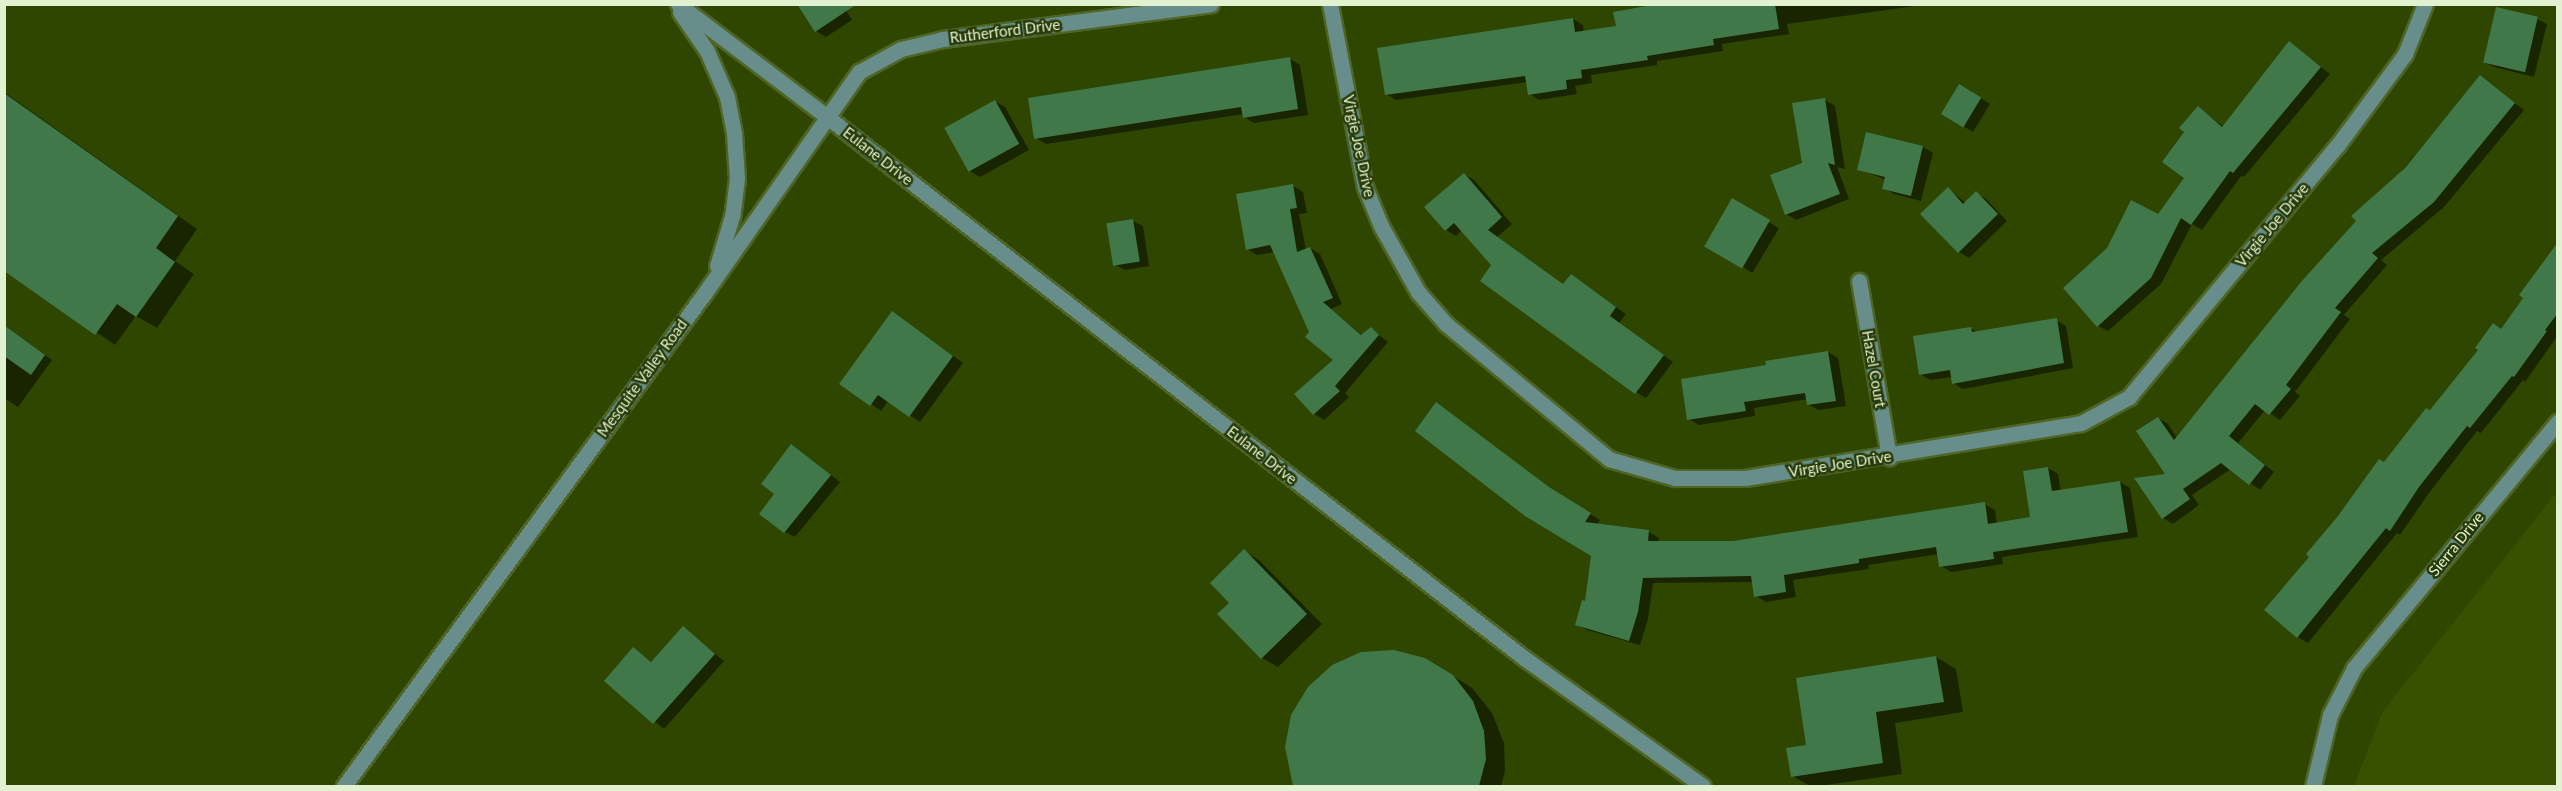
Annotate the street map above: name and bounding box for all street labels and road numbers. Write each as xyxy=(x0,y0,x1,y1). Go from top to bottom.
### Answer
street label: Rutherford Drive xyxy=(949,15,1061,47)
street label: Virgie Joe Drive xyxy=(1339,93,1379,199)
street label: Eulane Drive xyxy=(840,123,916,189)
street label: Virgie Joe Drive xyxy=(2232,179,2312,271)
street label: Mesquite Valley Road xyxy=(593,315,691,441)
street label: Hazel Court xyxy=(1858,329,1890,409)
street label: Eulane Drive xyxy=(1224,422,1300,488)
street label: Virgie Joe Drive xyxy=(1787,447,1893,481)
street label: Sierra Drive xyxy=(2425,508,2487,580)

